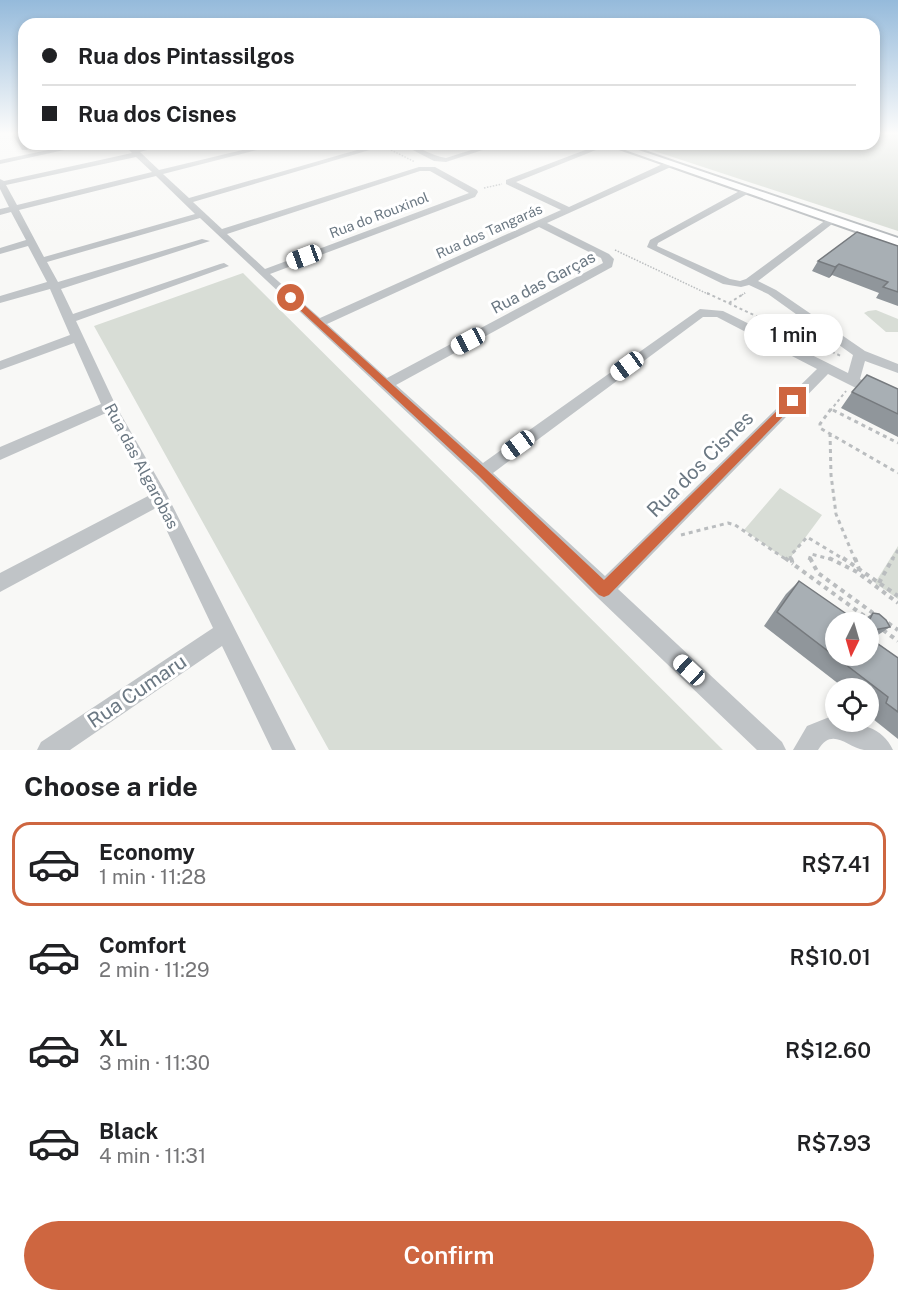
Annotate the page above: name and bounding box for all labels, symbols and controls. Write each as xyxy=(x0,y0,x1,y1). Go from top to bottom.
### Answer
text: Rua dos Pintassilgos xyxy=(78,43,295,69)
text: Rua dos Cisnes xyxy=(78,101,237,127)
street label: Rua do Rouxinol xyxy=(327,189,431,241)
street label: Rua dos Tangarás xyxy=(433,200,545,262)
car xyxy=(284,242,324,272)
street label: Rua das Garças xyxy=(488,247,598,318)
route start xyxy=(277,284,304,311)
callout: 1 min xyxy=(744,314,842,356)
text: 1 min xyxy=(770,323,817,347)
car xyxy=(448,325,488,357)
car xyxy=(607,348,647,384)
route end xyxy=(779,387,806,414)
street label: Rua das Algarobas xyxy=(100,400,183,532)
street label: Rua dos Cisnes xyxy=(642,406,758,522)
car xyxy=(498,427,538,463)
north arrow xyxy=(825,612,879,666)
map controls xyxy=(825,612,879,732)
street label: Rua Cumaru xyxy=(83,649,191,733)
car xyxy=(670,651,708,689)
button: locate xyxy=(825,678,879,732)
text: Choose a ride xyxy=(24,770,198,802)
icon: car xyxy=(27,837,81,891)
text: Economy xyxy=(99,839,195,865)
text: R$7.41 xyxy=(801,851,871,877)
text: 1 min · 11:28 xyxy=(99,865,206,889)
icon: car xyxy=(27,930,81,984)
text: Comfort xyxy=(99,932,186,958)
text: R$10.01 xyxy=(790,944,871,970)
text: 2 min · 11:29 xyxy=(99,958,209,982)
icon: car xyxy=(27,1023,81,1077)
text: XL xyxy=(99,1025,127,1051)
text: R$12.60 xyxy=(785,1037,871,1063)
text: 3 min · 11:30 xyxy=(99,1051,210,1075)
icon: car xyxy=(27,1116,81,1170)
text: Black xyxy=(99,1118,158,1144)
text: R$7.93 xyxy=(796,1130,871,1156)
text: 4 min · 11:31 xyxy=(99,1144,206,1168)
button: Confirm xyxy=(24,1221,874,1290)

